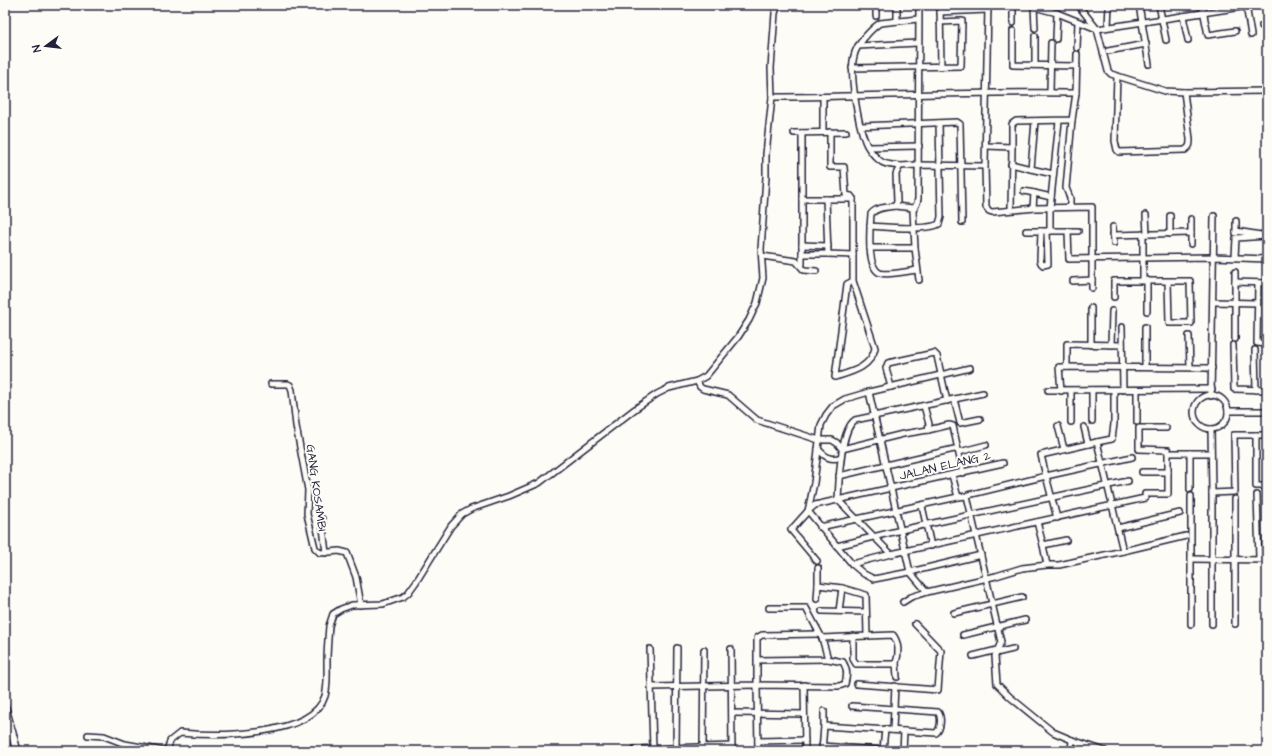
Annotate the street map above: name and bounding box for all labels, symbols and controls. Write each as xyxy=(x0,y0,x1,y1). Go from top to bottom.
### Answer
north arrow xyxy=(26,26,66,66)
text: N xyxy=(29,43,45,54)
street label: GANG KOSAMBI xyxy=(301,443,331,533)
street label: JALAN ELANG 2 xyxy=(898,447,992,485)

